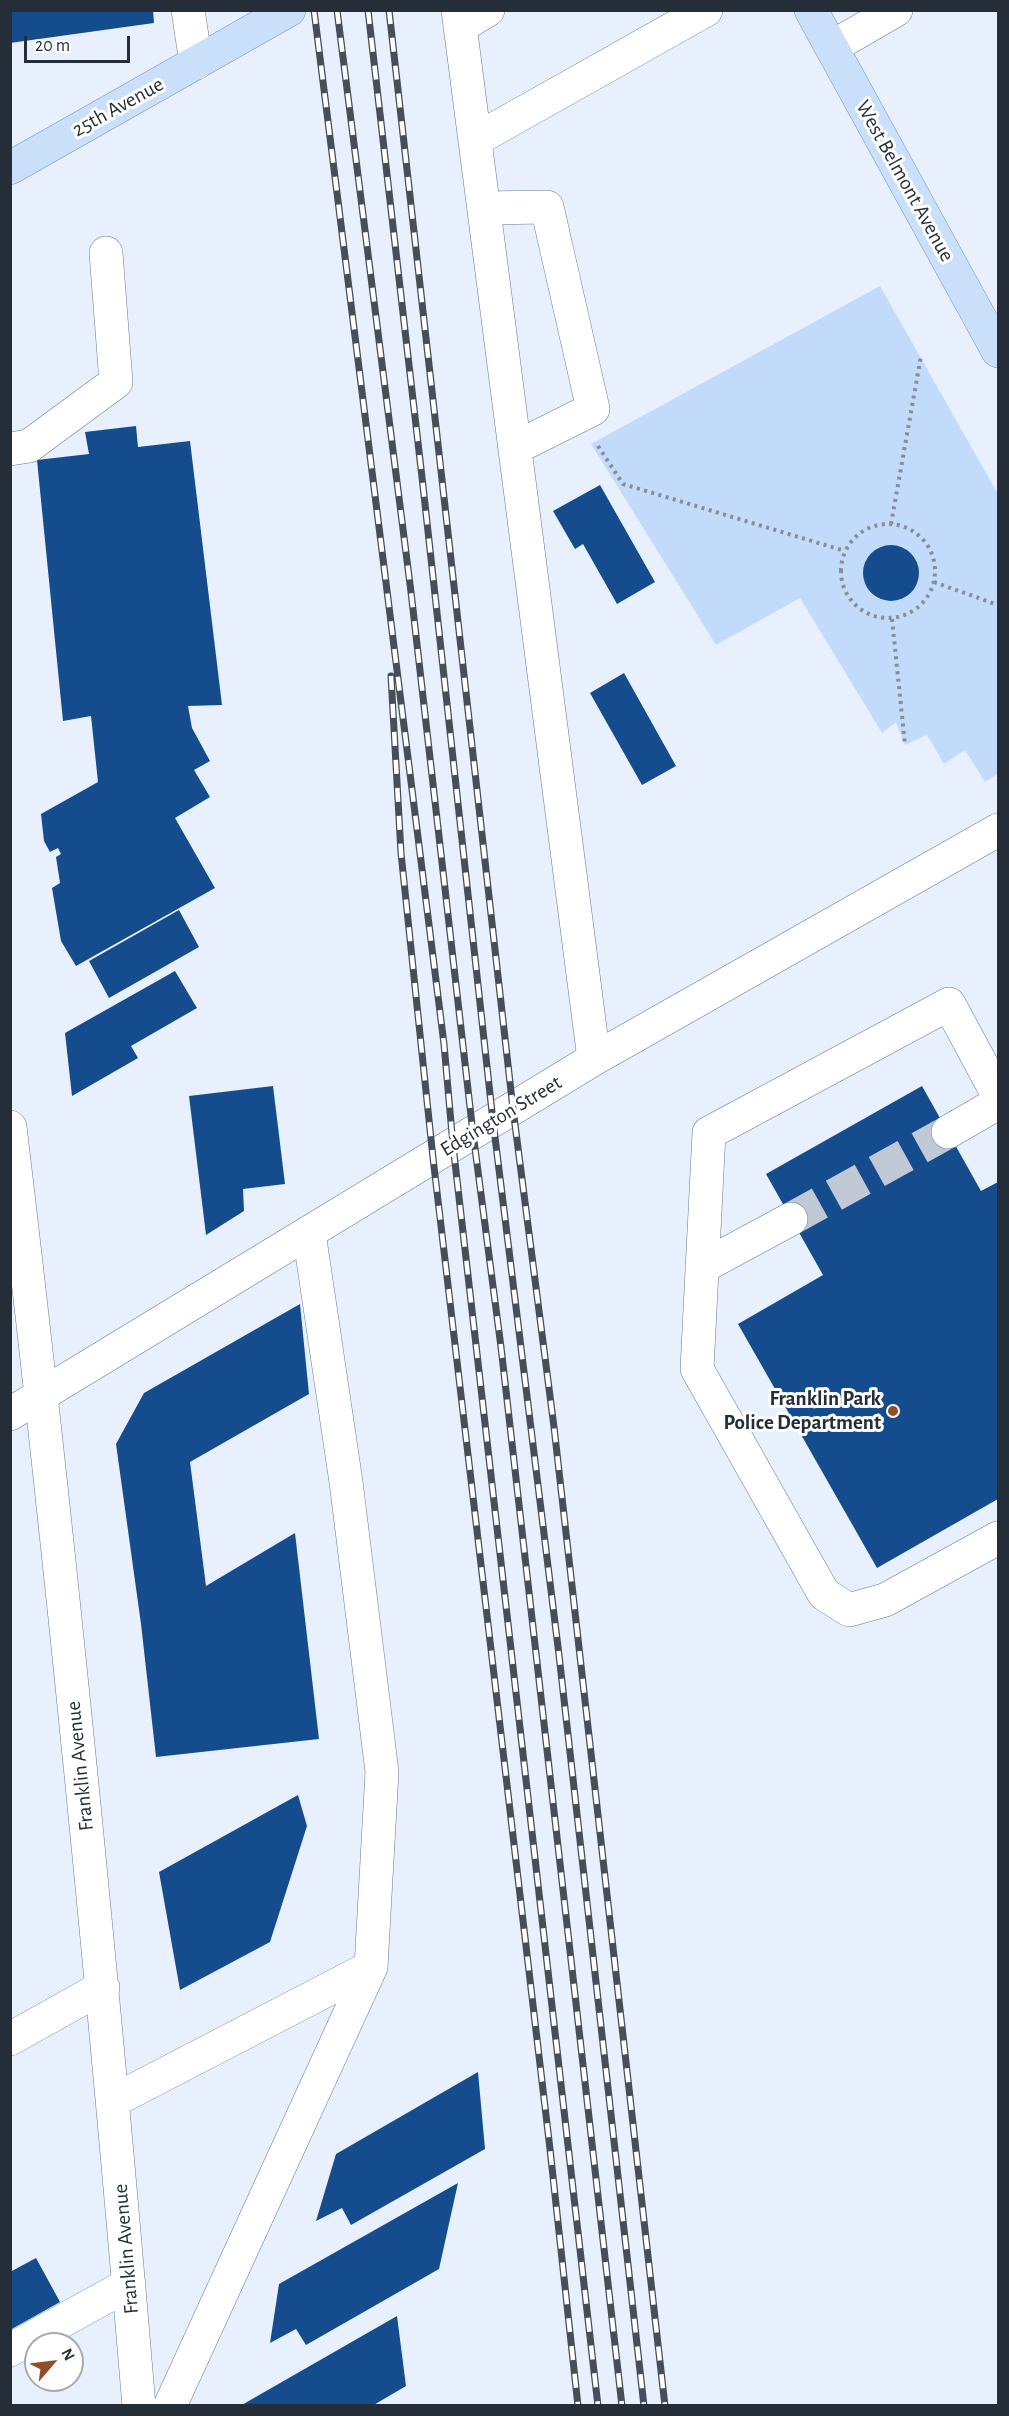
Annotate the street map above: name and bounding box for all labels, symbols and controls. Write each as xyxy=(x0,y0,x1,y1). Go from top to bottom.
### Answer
scale bar xyxy=(27,24,134,62)
text: 20 m xyxy=(35,37,70,55)
street label: 25th Avenue xyxy=(68,72,168,142)
street label: West Belmont Avenue xyxy=(850,96,960,266)
street label: Edgington Street xyxy=(436,1070,566,1162)
place label: Franklin Park Police Department xyxy=(724,1386,881,1436)
marker: Franklin Park Police Department xyxy=(886,1404,900,1418)
street label: Franklin Avenue xyxy=(61,1700,99,1832)
street label: Franklin Avenue xyxy=(108,2183,144,2315)
north arrow xyxy=(24,2332,84,2392)
text: N xyxy=(58,2346,78,2363)

